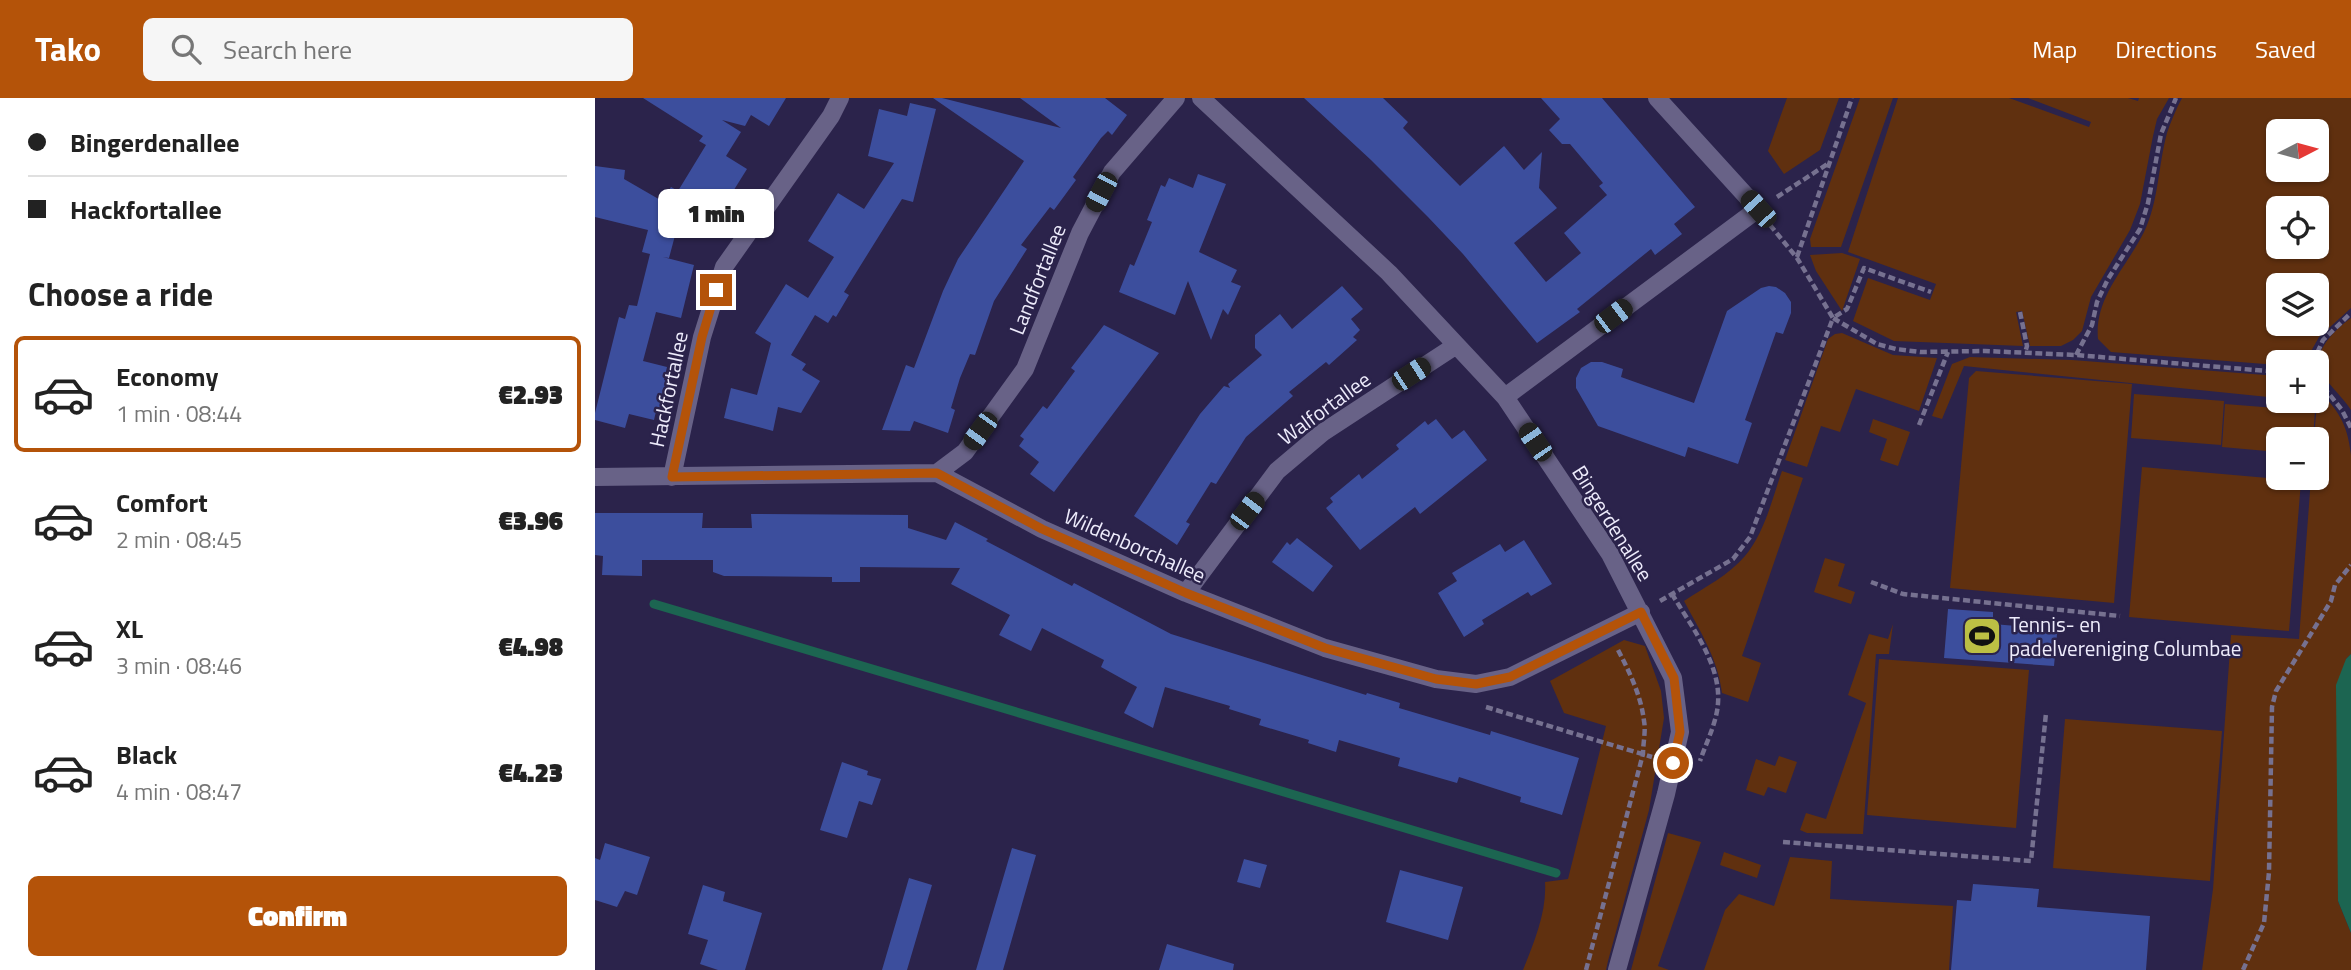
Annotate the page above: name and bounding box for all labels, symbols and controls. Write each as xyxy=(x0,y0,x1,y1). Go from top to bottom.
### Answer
search box xyxy=(143,18,633,81)
text: Tako xyxy=(35,24,101,74)
icon: search xyxy=(167,30,205,68)
text: Search here xyxy=(223,30,352,69)
text: Map xyxy=(2032,31,2077,67)
text: Directions xyxy=(2115,31,2217,67)
text: Saved xyxy=(2255,31,2316,67)
north arrow xyxy=(2266,119,2329,182)
map controls xyxy=(2266,119,2329,490)
text: Bingerdenallee xyxy=(70,123,240,162)
car xyxy=(1082,169,1121,215)
car xyxy=(1737,186,1780,232)
callout: 1 min xyxy=(658,188,774,238)
text: Hackfortallee xyxy=(70,190,222,229)
text: 1 min xyxy=(687,196,745,231)
button: locate xyxy=(2266,196,2329,259)
street label: Landfortallee xyxy=(1000,219,1074,339)
text: Choose a ride xyxy=(28,270,213,318)
button: layers xyxy=(2266,273,2329,336)
route end xyxy=(700,274,732,306)
car xyxy=(1590,295,1637,337)
street label: Hackfortallee xyxy=(640,328,696,450)
button: + xyxy=(2266,350,2329,413)
car xyxy=(1388,354,1435,394)
text: Economy xyxy=(116,357,218,396)
icon: car xyxy=(32,363,95,426)
street label: Walfortallee xyxy=(1271,363,1377,453)
text: €2.93 xyxy=(498,375,563,414)
text: 1 min · 08:44 xyxy=(116,396,242,431)
car xyxy=(960,408,1001,454)
car xyxy=(1515,419,1556,465)
button: − xyxy=(2266,427,2329,490)
street label: Bingerdenallee xyxy=(1565,459,1661,587)
text: Comfort xyxy=(116,483,208,522)
car xyxy=(1226,488,1269,534)
icon: car xyxy=(32,489,95,552)
street label: Wildenborchallee xyxy=(1059,499,1211,591)
text: €3.96 xyxy=(498,501,563,540)
text: 2 min · 08:45 xyxy=(116,522,242,557)
place label: Tennis- en padelvereniging Columbae xyxy=(2009,608,2241,664)
text: XL xyxy=(116,609,143,648)
icon: car xyxy=(32,615,95,678)
sports icon: Tennis- en padelvereniging Columbae xyxy=(1961,615,2003,657)
text: €4.98 xyxy=(498,627,563,666)
text: 3 min · 08:46 xyxy=(116,648,242,683)
text: Black xyxy=(116,735,177,774)
icon: car xyxy=(32,741,95,804)
route start xyxy=(1657,747,1689,779)
text: €4.23 xyxy=(498,753,563,792)
text: 4 min · 08:47 xyxy=(116,774,242,809)
button: Confirm xyxy=(28,876,567,956)

